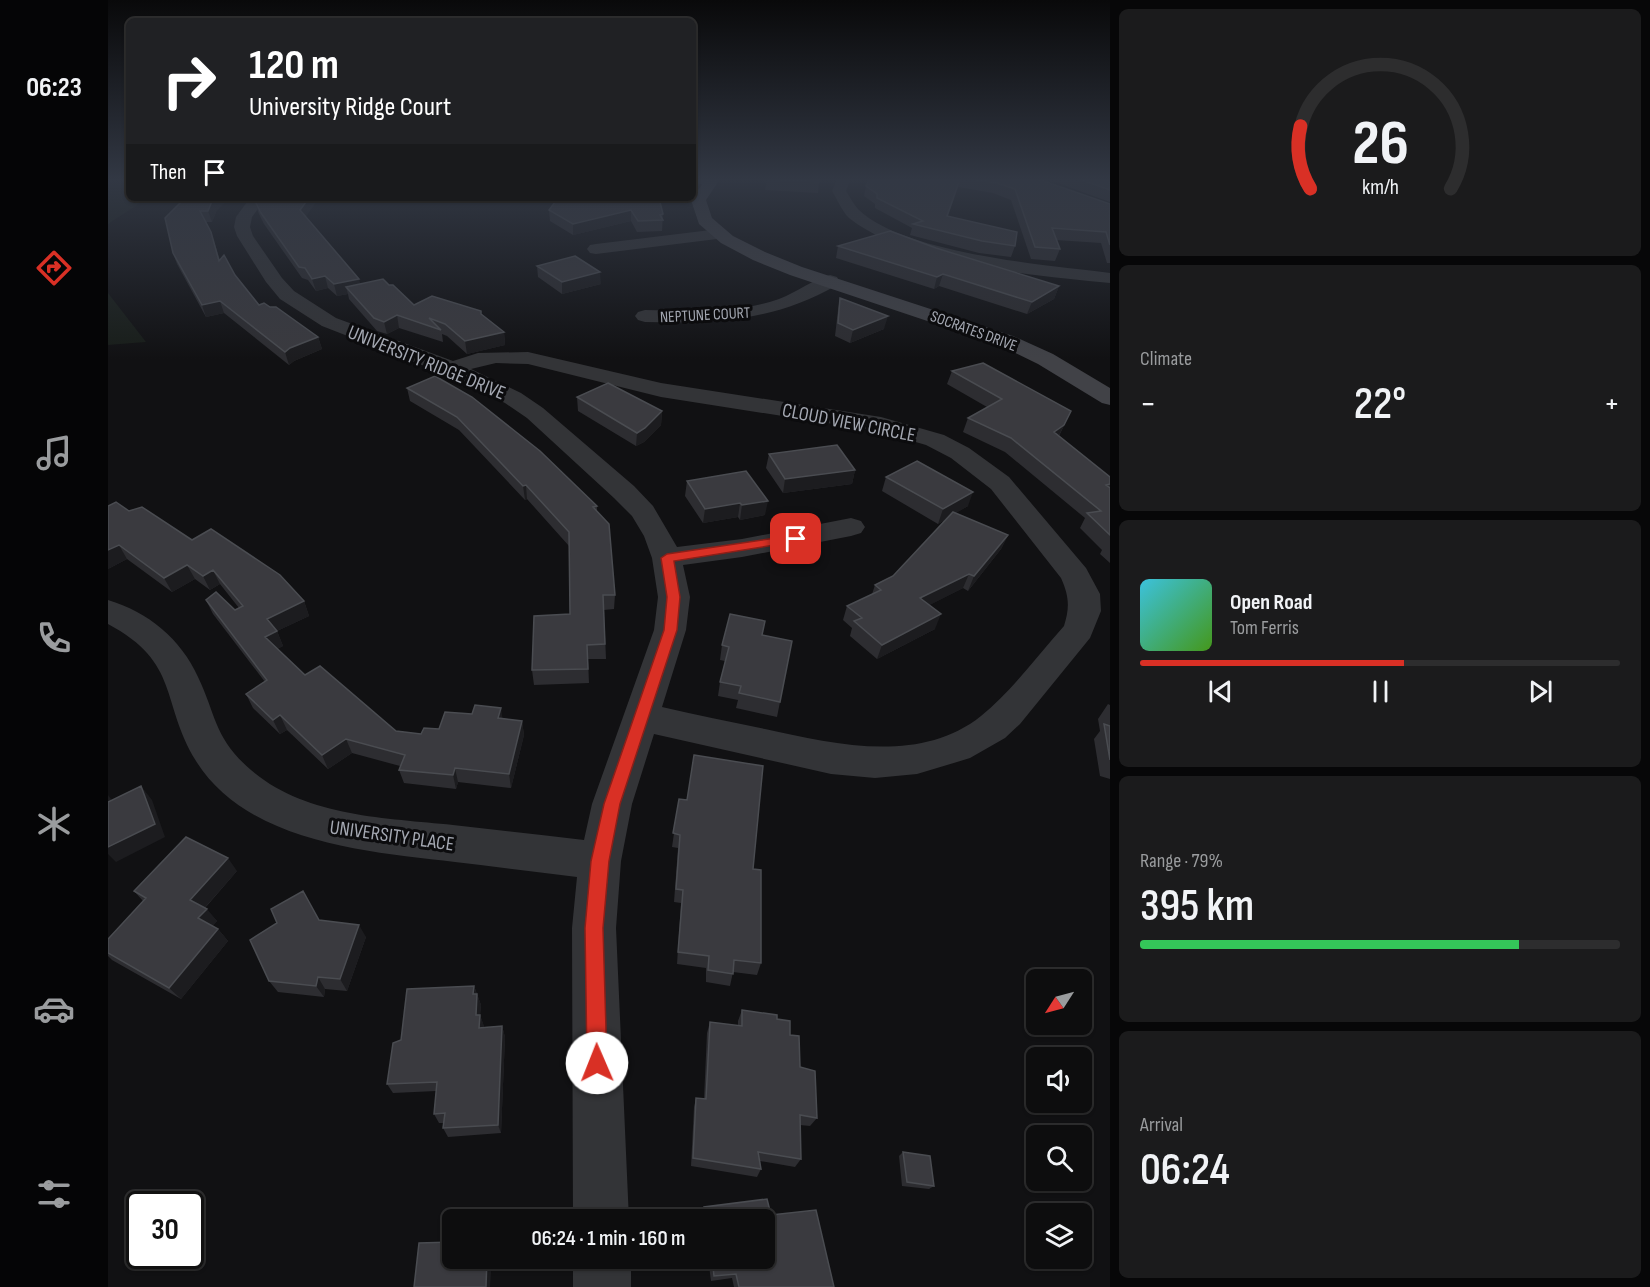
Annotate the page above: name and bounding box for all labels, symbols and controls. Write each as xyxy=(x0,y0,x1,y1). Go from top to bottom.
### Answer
text: 120 m xyxy=(249,40,339,91)
icon: right xyxy=(150,42,228,120)
text: 06:23 xyxy=(26,72,82,104)
text: University Ridge Court xyxy=(249,91,451,123)
text: 26 xyxy=(1352,107,1408,182)
icon: arrive xyxy=(198,156,231,189)
text: Then xyxy=(150,159,186,186)
text: km/h xyxy=(1361,176,1399,201)
icon: directions xyxy=(33,247,75,289)
street label: NEPTUNE COURT xyxy=(659,304,751,327)
street label: SOCRATES DRIVE xyxy=(928,307,1019,356)
street label: UNIVERSITY RIDGE DRIVE xyxy=(344,320,509,405)
text: Climate xyxy=(1140,347,1192,371)
text: 22° xyxy=(1354,377,1406,432)
text: − xyxy=(1140,384,1156,424)
text: + xyxy=(1604,384,1620,424)
street label: CLOUD VIEW CIRCLE xyxy=(780,398,917,448)
icon: music xyxy=(33,432,75,474)
pin xyxy=(770,513,821,564)
icon: arrive xyxy=(779,522,812,555)
text: Open Road xyxy=(1230,589,1312,616)
text: Tom Ferris xyxy=(1230,616,1299,640)
icon: phone xyxy=(33,617,75,659)
icon: previous xyxy=(1204,675,1237,708)
icon: pause xyxy=(1364,675,1397,708)
icon: next xyxy=(1524,675,1557,708)
icon: climate xyxy=(33,803,75,845)
street label: UNIVERSITY PLACE xyxy=(328,815,456,857)
text: Range · 79% xyxy=(1140,849,1223,873)
text: 395 km xyxy=(1140,879,1254,934)
north arrow xyxy=(1026,969,1092,1035)
map controls xyxy=(1026,969,1092,1269)
icon: car xyxy=(33,988,75,1030)
position arrow xyxy=(565,1031,629,1095)
button: sound xyxy=(1026,1047,1092,1113)
text: Arrival xyxy=(1140,1113,1183,1137)
button: search xyxy=(1026,1125,1092,1191)
text: 06:24 xyxy=(1140,1143,1230,1198)
icon: filters xyxy=(33,1173,75,1215)
speed limit sign: 30 xyxy=(126,1191,204,1269)
button: layers xyxy=(1026,1203,1092,1269)
text: 06:24 · 1 min · 160 m xyxy=(532,1225,685,1252)

